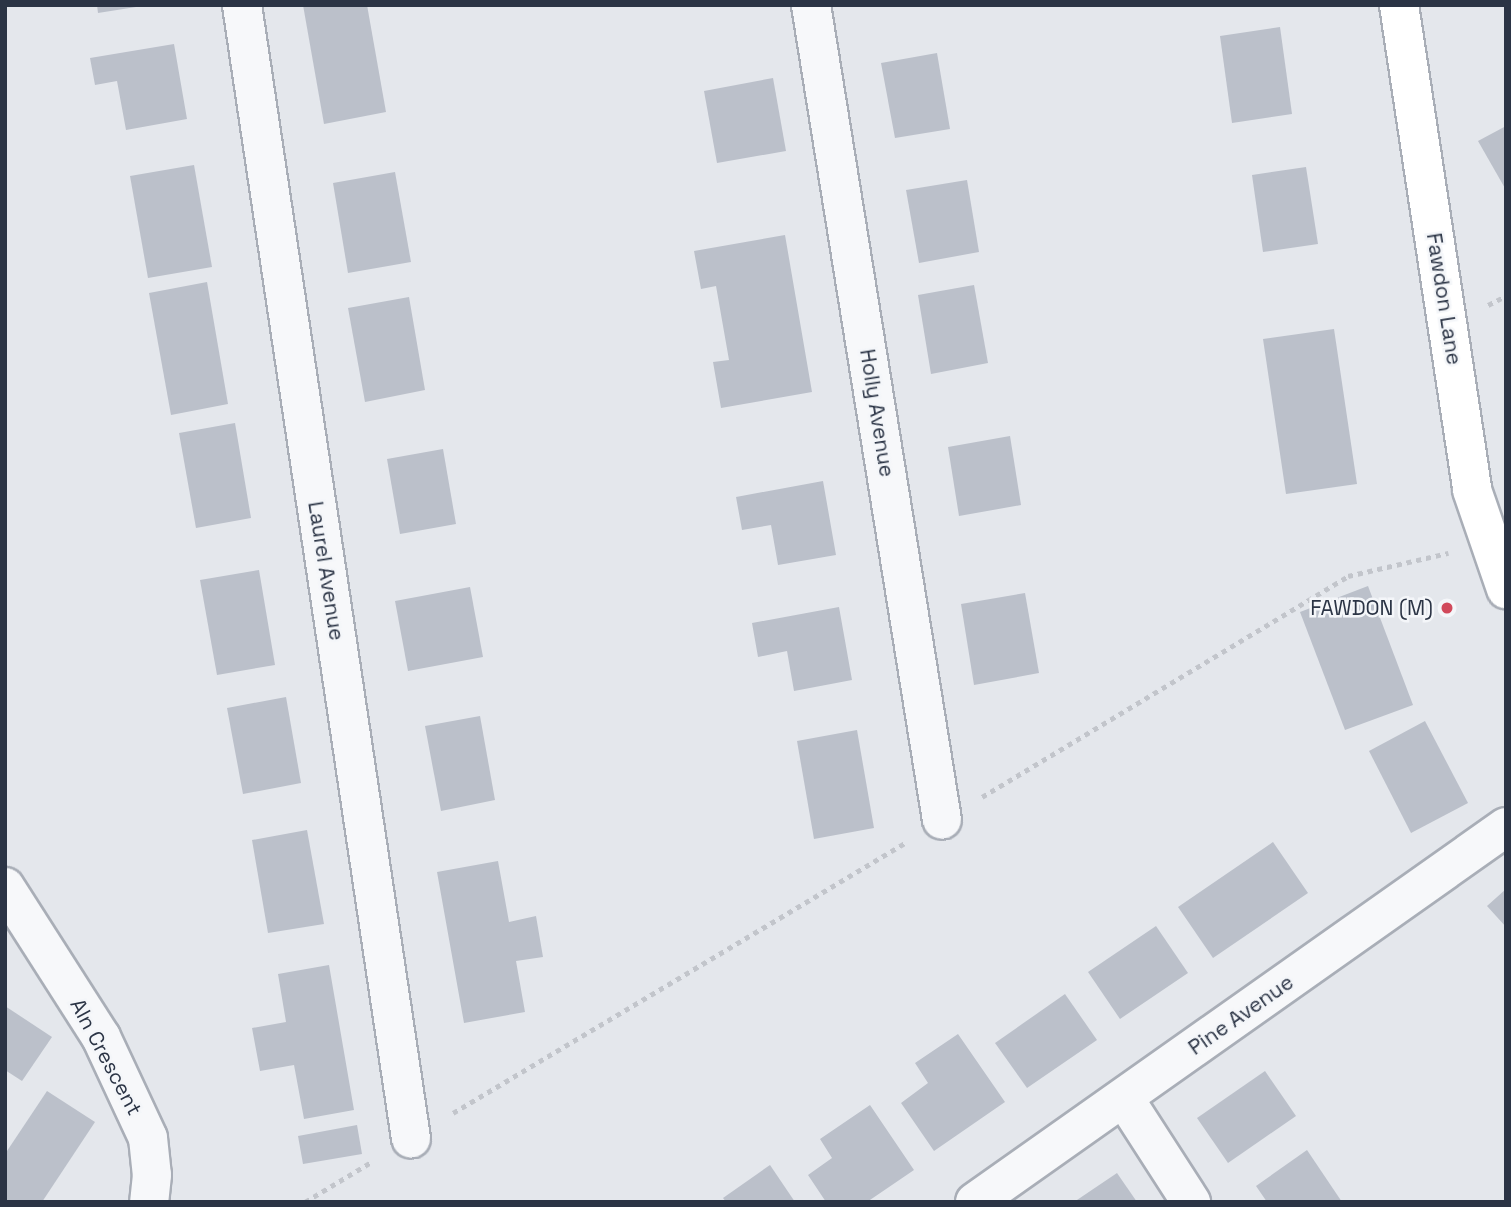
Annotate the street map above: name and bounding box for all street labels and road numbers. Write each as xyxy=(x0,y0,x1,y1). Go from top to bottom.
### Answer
street label: Fawdon Lane xyxy=(1421,231,1467,367)
street label: Holly Avenue xyxy=(854,347,900,479)
street label: Laurel Avenue xyxy=(303,499,349,643)
street label: Pine Avenue xyxy=(1184,970,1298,1060)
street label: Aln Crescent xyxy=(65,994,147,1120)

